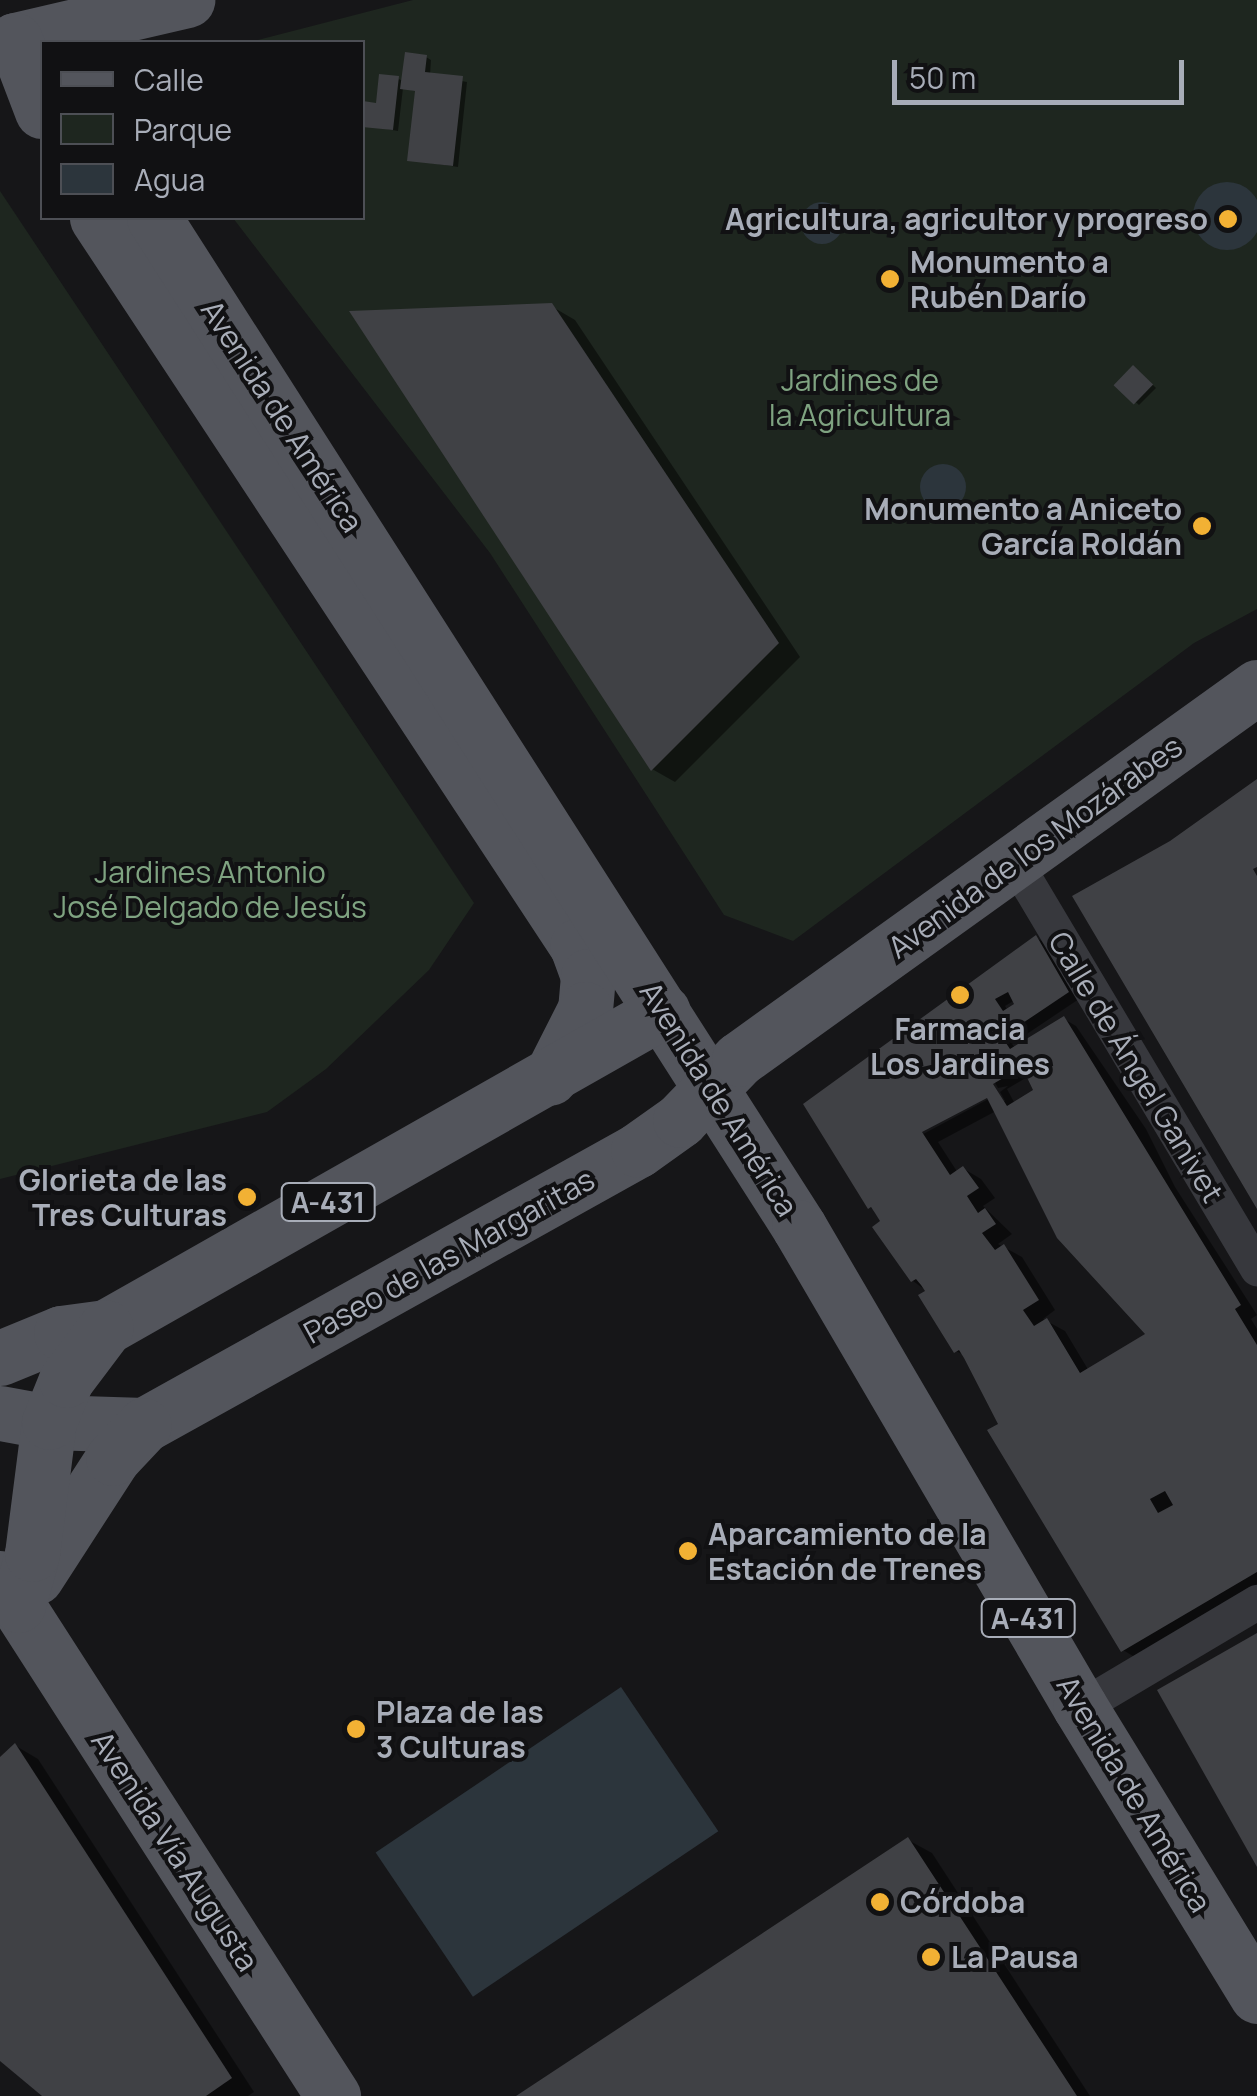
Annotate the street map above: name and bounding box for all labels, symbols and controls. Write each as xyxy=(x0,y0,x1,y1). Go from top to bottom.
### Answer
legend xyxy=(40,40,365,220)
scale bar xyxy=(897,40,1190,102)
text: 50 m xyxy=(909,57,976,98)
text: Calle xyxy=(134,59,204,100)
text: Parque xyxy=(134,109,232,150)
text: Agua xyxy=(134,159,205,200)
place label: Agricultura, agricultor y progreso xyxy=(725,201,1208,237)
marker: Agricultura, agricultor y progreso xyxy=(1217,208,1239,230)
place label: Monumento a Rubén Darío xyxy=(910,244,1109,314)
marker: Monumento a Rubén Darío xyxy=(879,268,901,290)
street label: Avenida de América xyxy=(194,293,370,539)
park label: Jardines de la Agricultura xyxy=(769,362,951,432)
place label: Monumento a Aniceto García Roldán xyxy=(864,491,1182,562)
marker: Monumento a Aniceto García Roldán xyxy=(1191,515,1213,537)
street label: Avenida de los Mozárabes xyxy=(881,728,1189,966)
park label: Jardines Antonio José Delgado de Jesús xyxy=(53,854,367,924)
street label: Calle de Ángel Ganivet xyxy=(1041,925,1231,1209)
street label: Avenida de América xyxy=(632,975,806,1223)
marker: Farmacia Los Jardines xyxy=(949,984,971,1006)
place label: Farmacia Los Jardines xyxy=(870,1011,1050,1082)
street label: Paseo de las Margaritas xyxy=(297,1161,601,1351)
place label: Glorieta de las Tres Culturas xyxy=(19,1162,227,1232)
road number: A-431 xyxy=(280,1179,376,1225)
marker: Glorieta de las Tres Culturas xyxy=(236,1186,258,1208)
place label: Aparcamiento de la Estación de Trenes xyxy=(708,1516,987,1586)
marker: Aparcamiento de la Estación de Trenes xyxy=(677,1540,699,1562)
road number: A-431 xyxy=(980,1595,1076,1641)
street label: Avenida de América xyxy=(1049,1669,1219,1919)
place label: Plaza de las 3 Culturas xyxy=(376,1694,544,1764)
marker: Plaza de las 3 Culturas xyxy=(345,1718,367,1740)
street label: Avenida Vía Augusta xyxy=(84,1724,266,1978)
place label: Córdoba xyxy=(900,1884,1025,1920)
marker: Córdoba xyxy=(869,1891,891,1913)
place label: La Pausa xyxy=(951,1939,1079,1975)
marker: La Pausa xyxy=(920,1946,942,1968)

